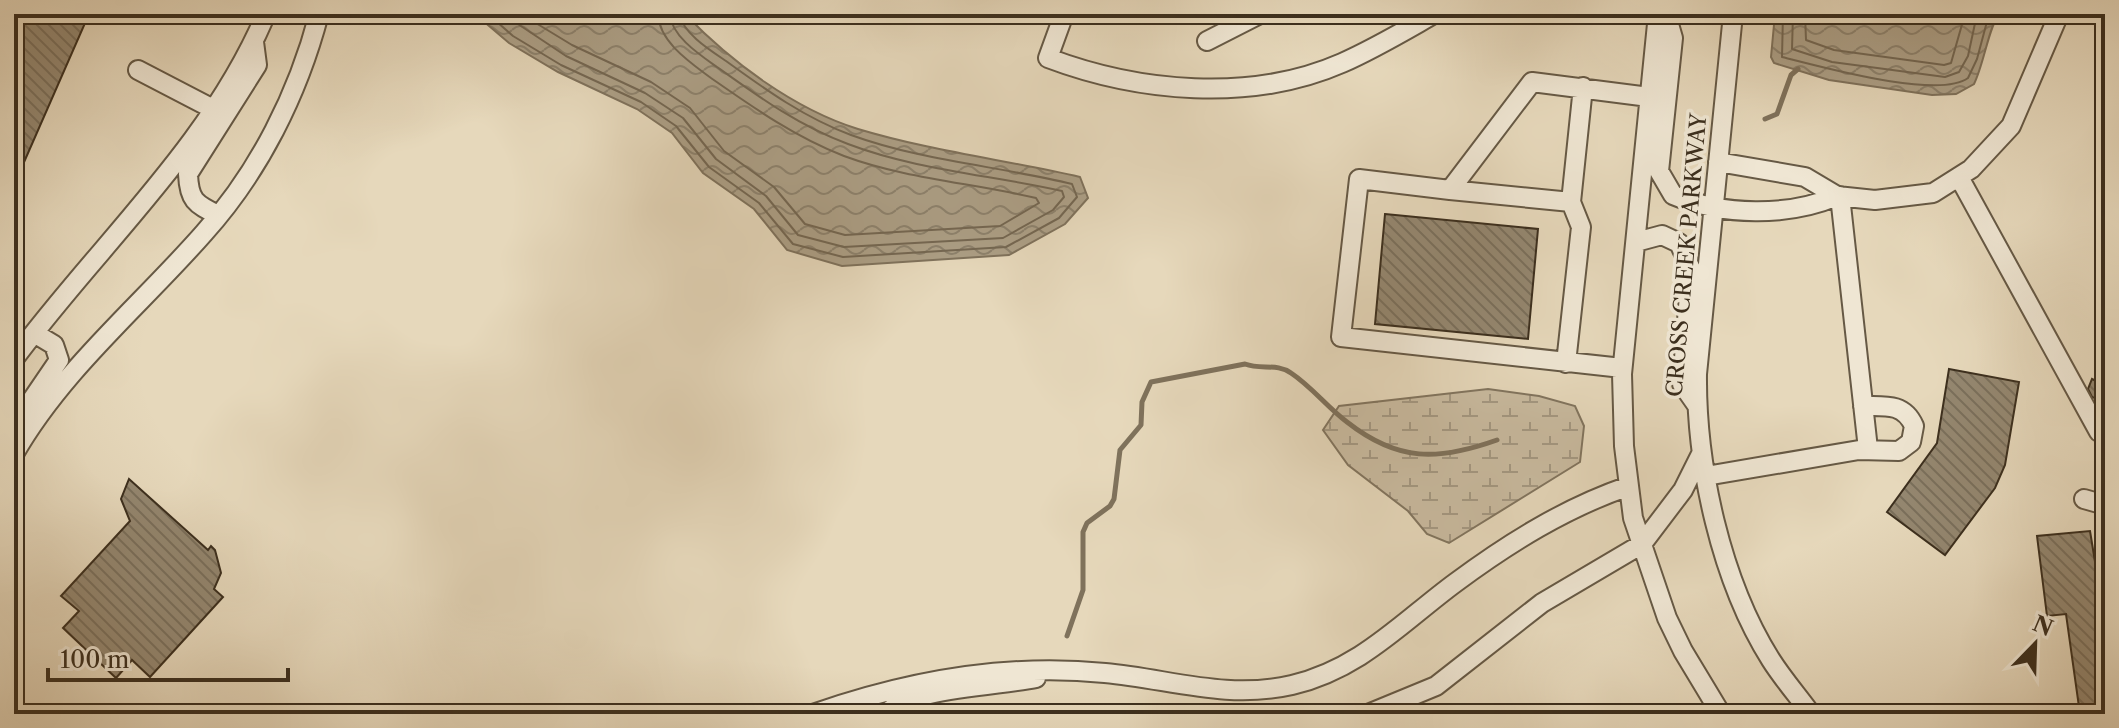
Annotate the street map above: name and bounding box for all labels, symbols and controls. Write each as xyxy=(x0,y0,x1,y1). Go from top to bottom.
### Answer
street label: CROSS CREEK PARKWAY xyxy=(1661,112,1712,398)
north arrow xyxy=(1995,604,2075,684)
text: N xyxy=(2029,610,2057,642)
scale bar xyxy=(48,632,288,682)
text: 100 m xyxy=(60,645,129,674)

